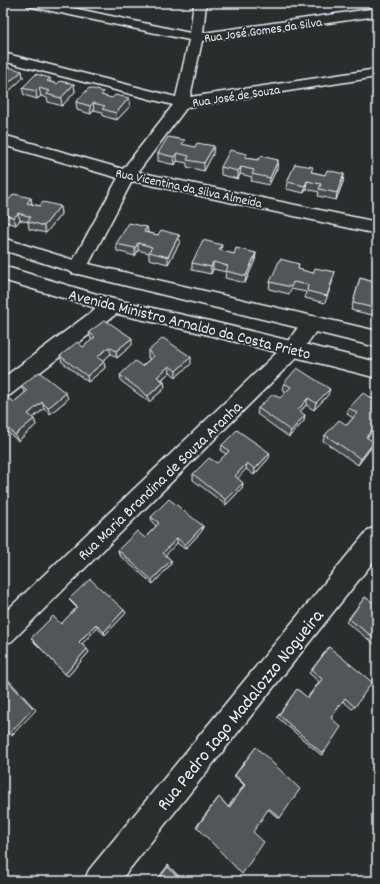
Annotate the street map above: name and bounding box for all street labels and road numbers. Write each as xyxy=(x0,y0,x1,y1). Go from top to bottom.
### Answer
street label: Rua José Gomes da Silva xyxy=(203,14,324,49)
street label: Rua José de Souza xyxy=(191,81,282,114)
street label: Rua Vicentina da Silva Almeida xyxy=(114,165,264,214)
street label: Avenida Ministro Arnaldo da Costa Prieto xyxy=(66,284,313,367)
street label: Rua Maria Brandina de Souza Aranha xyxy=(73,396,249,567)
street label: Rua Pedro Iago Madalozzo Nogueira xyxy=(152,604,332,818)

